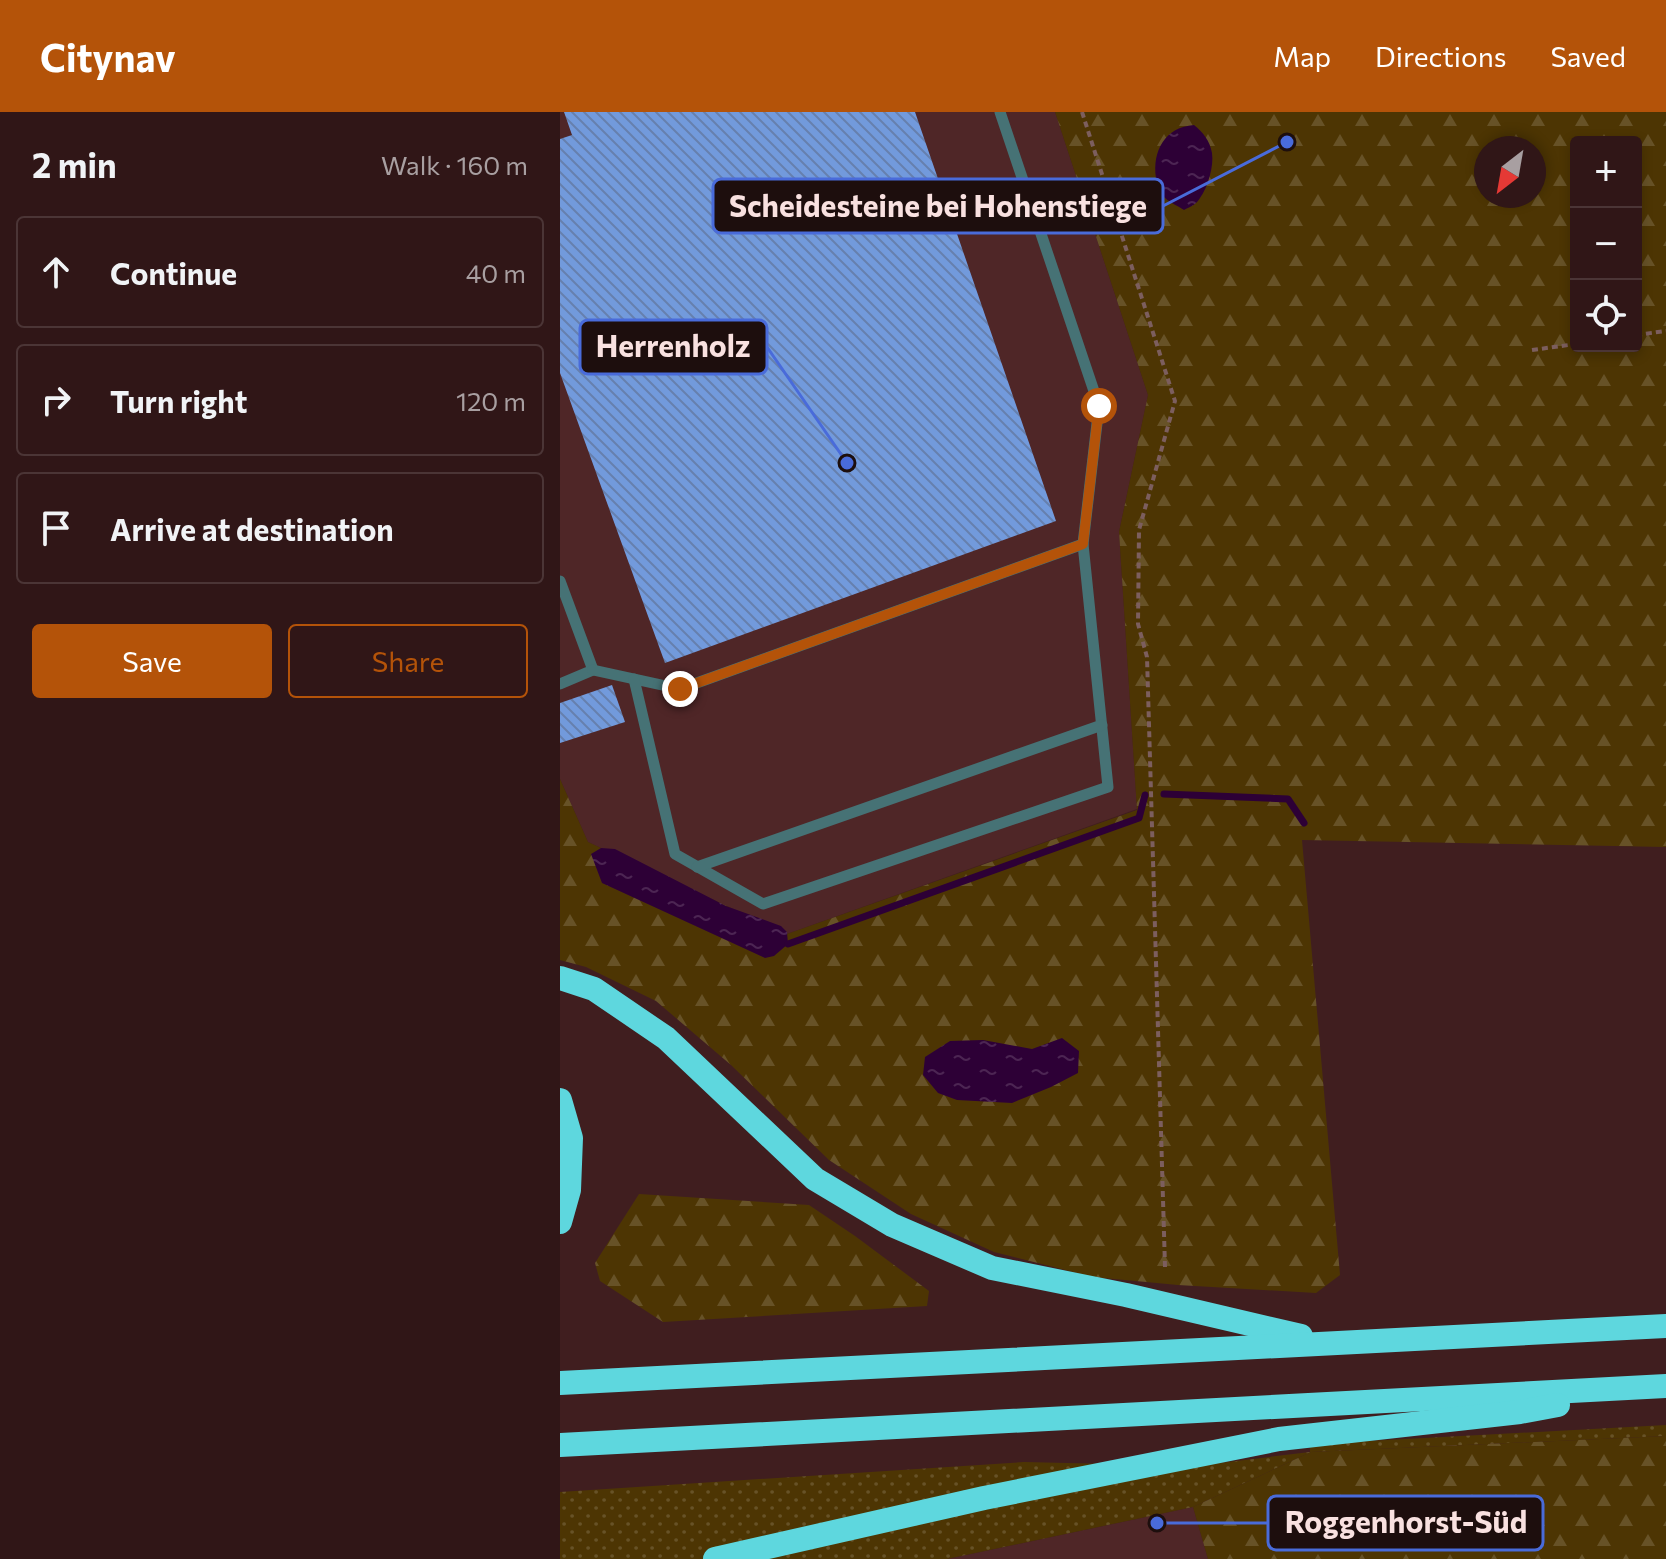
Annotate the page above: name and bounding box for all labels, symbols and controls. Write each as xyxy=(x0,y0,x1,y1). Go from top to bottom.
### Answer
text: Citynav xyxy=(40,33,176,80)
text: Map xyxy=(1273,39,1331,73)
text: Directions xyxy=(1375,39,1506,73)
text: Saved xyxy=(1550,39,1626,73)
north arrow xyxy=(1474,136,1546,208)
map controls xyxy=(1570,136,1642,352)
button: + xyxy=(1570,136,1642,208)
text: 2 min xyxy=(32,143,117,185)
text: Walk · 160 m xyxy=(381,149,528,180)
callout: Scheidesteine bei Hohenstiege xyxy=(713,179,1163,233)
text: Scheidesteine bei Hohenstiege xyxy=(729,186,1147,223)
button: − xyxy=(1570,208,1642,280)
icon: ahead xyxy=(34,250,78,294)
text: Continue xyxy=(110,254,237,291)
text: 40 m xyxy=(466,257,526,288)
button: locate xyxy=(1570,280,1642,352)
callout: Herrenholz xyxy=(580,320,767,374)
text: Herrenholz xyxy=(596,326,750,363)
icon: right xyxy=(34,378,78,422)
text: Turn right xyxy=(110,382,247,419)
text: 120 m xyxy=(456,385,526,416)
route start xyxy=(1081,388,1117,424)
icon: arrive xyxy=(34,506,78,550)
text: Arrive at destination xyxy=(110,510,394,547)
button: Save xyxy=(32,624,272,698)
button: Share xyxy=(288,624,528,698)
route end xyxy=(662,671,698,707)
callout: Roggenhorst-Süd xyxy=(1268,1496,1543,1550)
text: Roggenhorst-Süd xyxy=(1285,1502,1527,1539)

